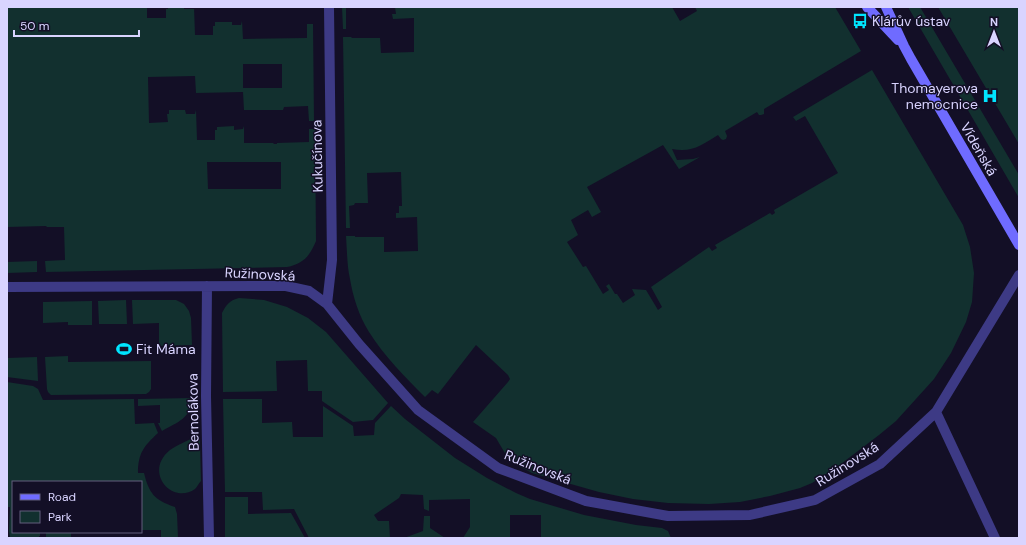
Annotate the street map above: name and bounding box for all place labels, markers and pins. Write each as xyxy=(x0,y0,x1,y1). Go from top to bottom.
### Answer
bus stop icon: Klárův ústav xyxy=(851,12,869,30)
place label: Klárův ústav xyxy=(872,12,951,30)
place label: Thomayerova nemocnice xyxy=(891,79,978,113)
hospital icon: Thomayerova nemocnice xyxy=(981,87,999,105)
sports icon: Fit Máma xyxy=(115,340,133,358)
place label: Fit Máma xyxy=(136,340,196,358)

